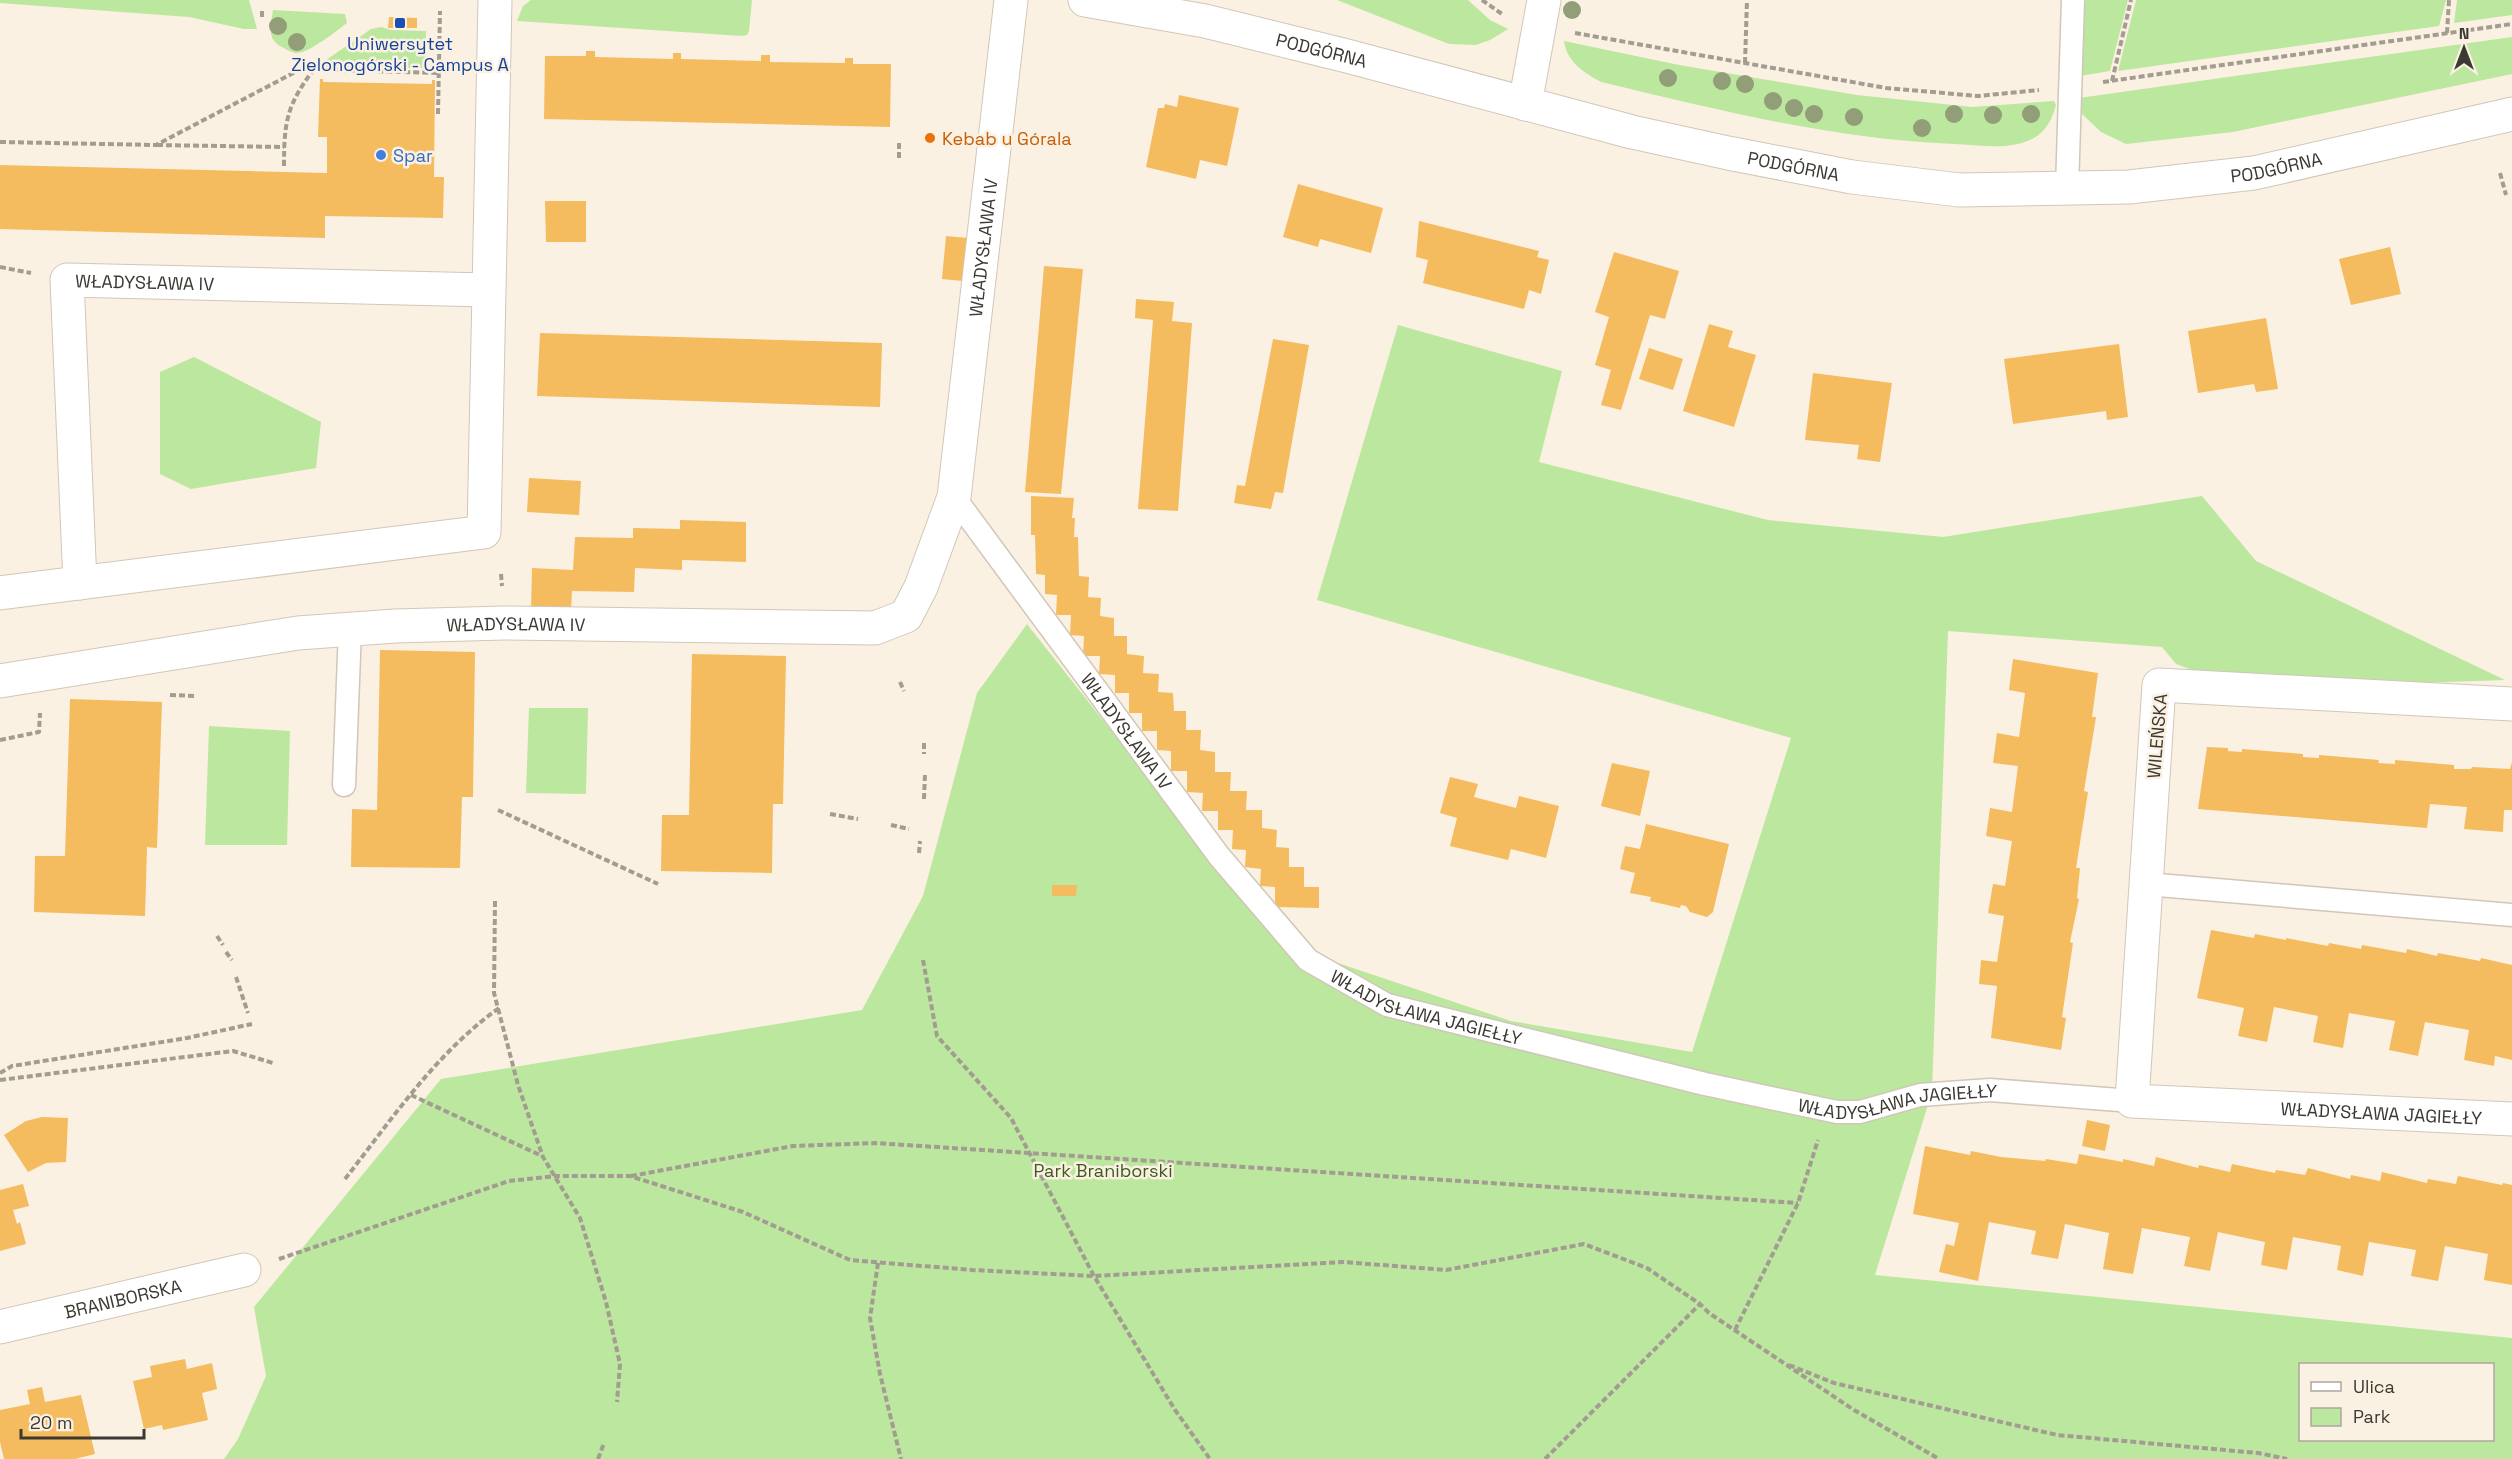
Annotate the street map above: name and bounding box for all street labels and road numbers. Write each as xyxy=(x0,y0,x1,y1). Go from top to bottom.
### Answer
street label: PODGÓRNA xyxy=(1274,27,1370,72)
street label: PODGÓRNA xyxy=(1746,146,1841,186)
street label: PODGÓRNA xyxy=(2229,146,2324,187)
street label: WŁADYSŁAWA IV xyxy=(963,177,1002,318)
street label: WŁADYSŁAWA IV xyxy=(75,269,214,295)
street label: WŁADYSŁAWA IV xyxy=(446,611,586,636)
street label: WŁADYSŁAWA IV xyxy=(1076,668,1177,794)
street label: WILEŃSKA xyxy=(2142,692,2172,780)
street label: WŁADYSŁAWA JAGIEŁŁY xyxy=(1327,964,1525,1050)
street label: WŁADYSŁAWA JAGIEŁŁY xyxy=(1796,1078,1998,1124)
street label: WŁADYSŁAWA JAGIEŁŁY xyxy=(2280,1097,2483,1129)
street label: BRANIBORSKA xyxy=(62,1274,184,1323)

